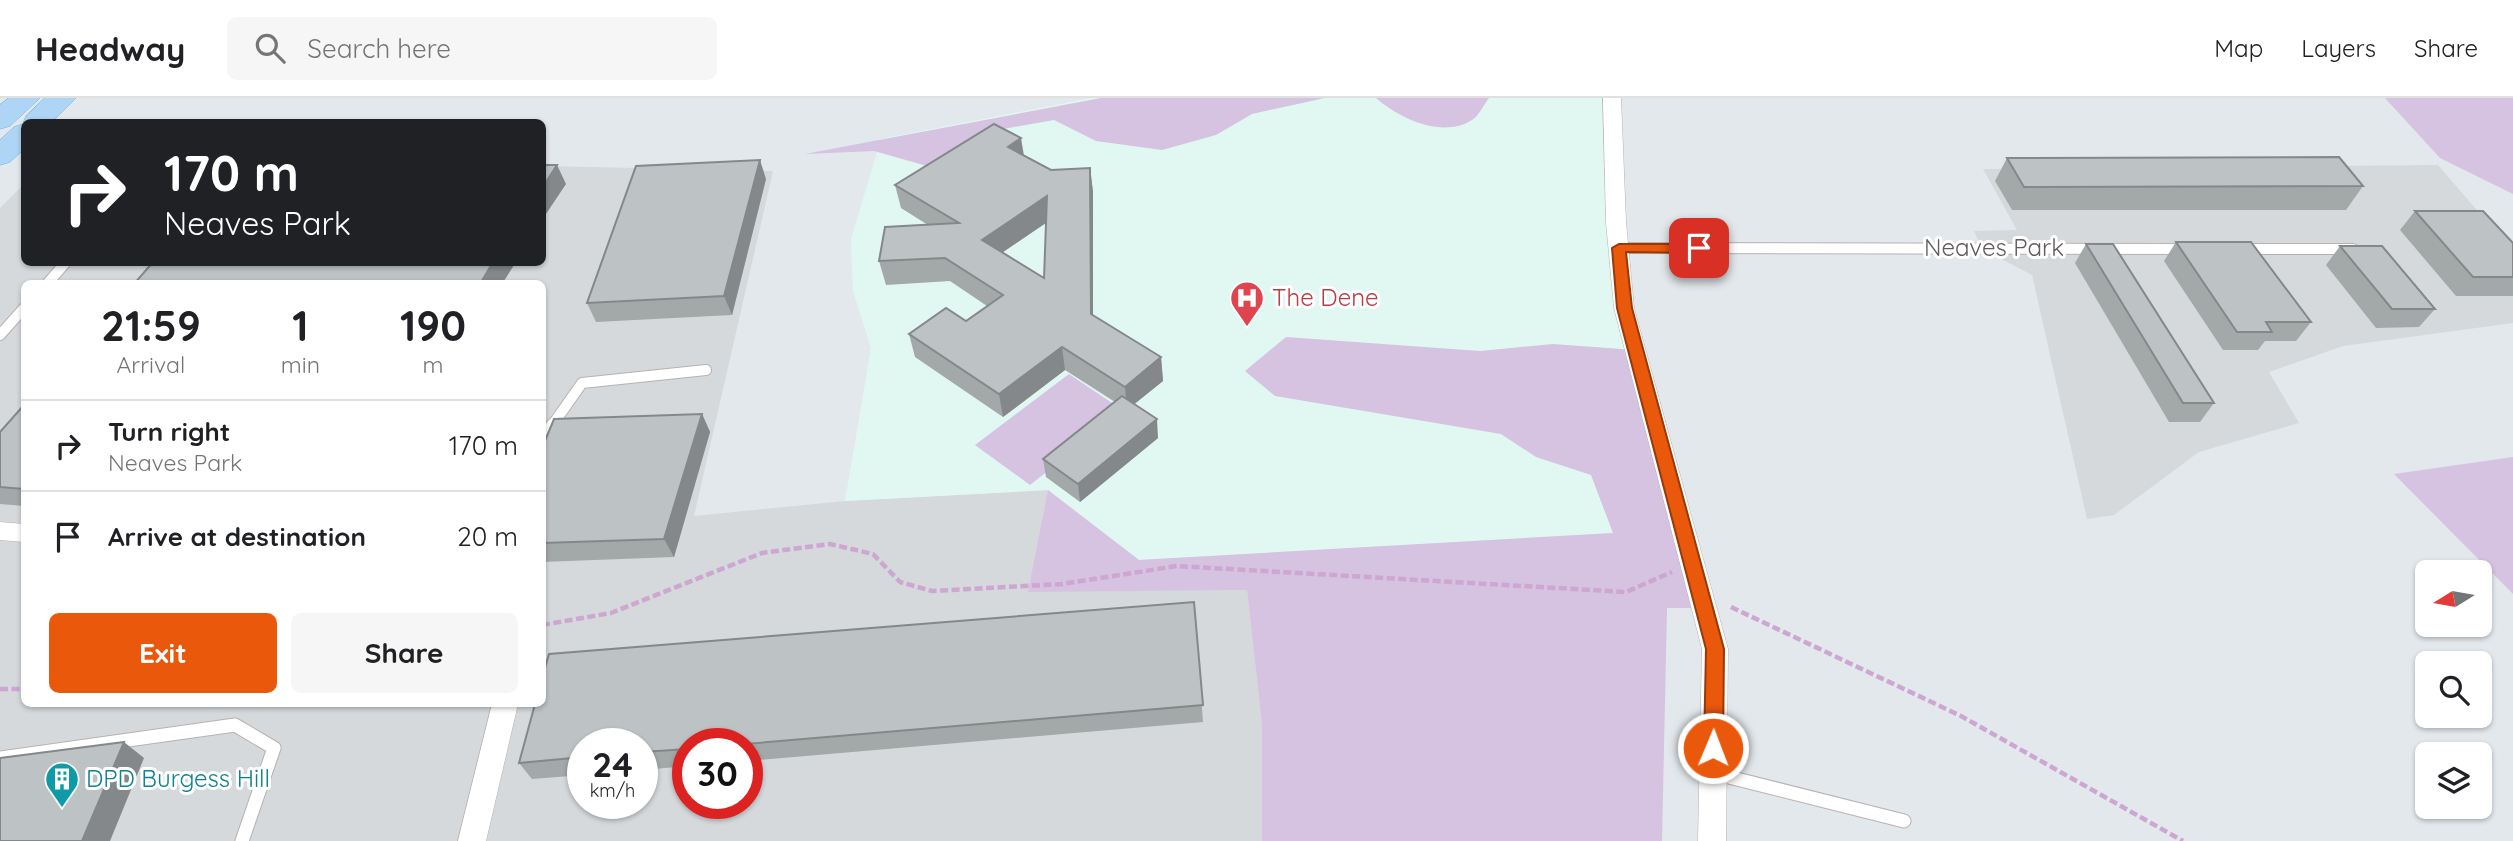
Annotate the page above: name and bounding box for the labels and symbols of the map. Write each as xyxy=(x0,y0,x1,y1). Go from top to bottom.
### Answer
pin xyxy=(1669,218,1729,278)
street label: Neaves Park xyxy=(1924,232,2064,262)
hospital icon: The Dene xyxy=(1228,279,1266,328)
place label: The Dene xyxy=(1272,282,1379,312)
north arrow xyxy=(2415,560,2492,637)
position arrow xyxy=(1676,711,1750,785)
speed limit sign: 30 xyxy=(672,728,763,819)
building icon: DPD Burgess Hill xyxy=(43,760,81,809)
place label: DPD Burgess Hill xyxy=(86,763,270,793)

